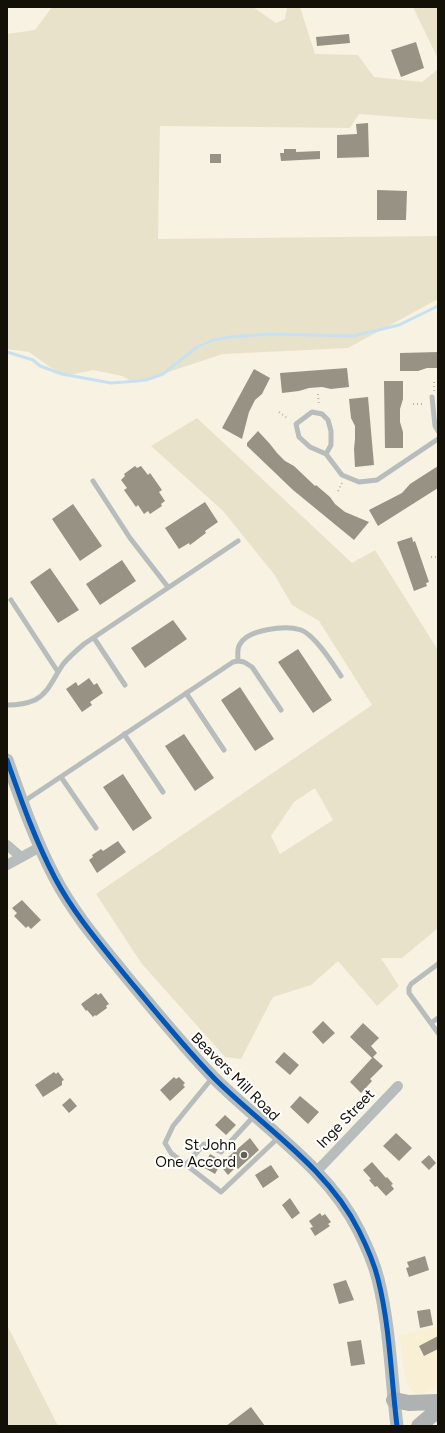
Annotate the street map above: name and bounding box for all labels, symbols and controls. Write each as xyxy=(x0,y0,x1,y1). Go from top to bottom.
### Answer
street label: Beavers Mill Road xyxy=(187,1029,283,1125)
street label: Inge Street xyxy=(313,1086,379,1152)
place label: St John One Accord xyxy=(155,1137,236,1172)
marker: St John One Accord xyxy=(239,1150,249,1160)

